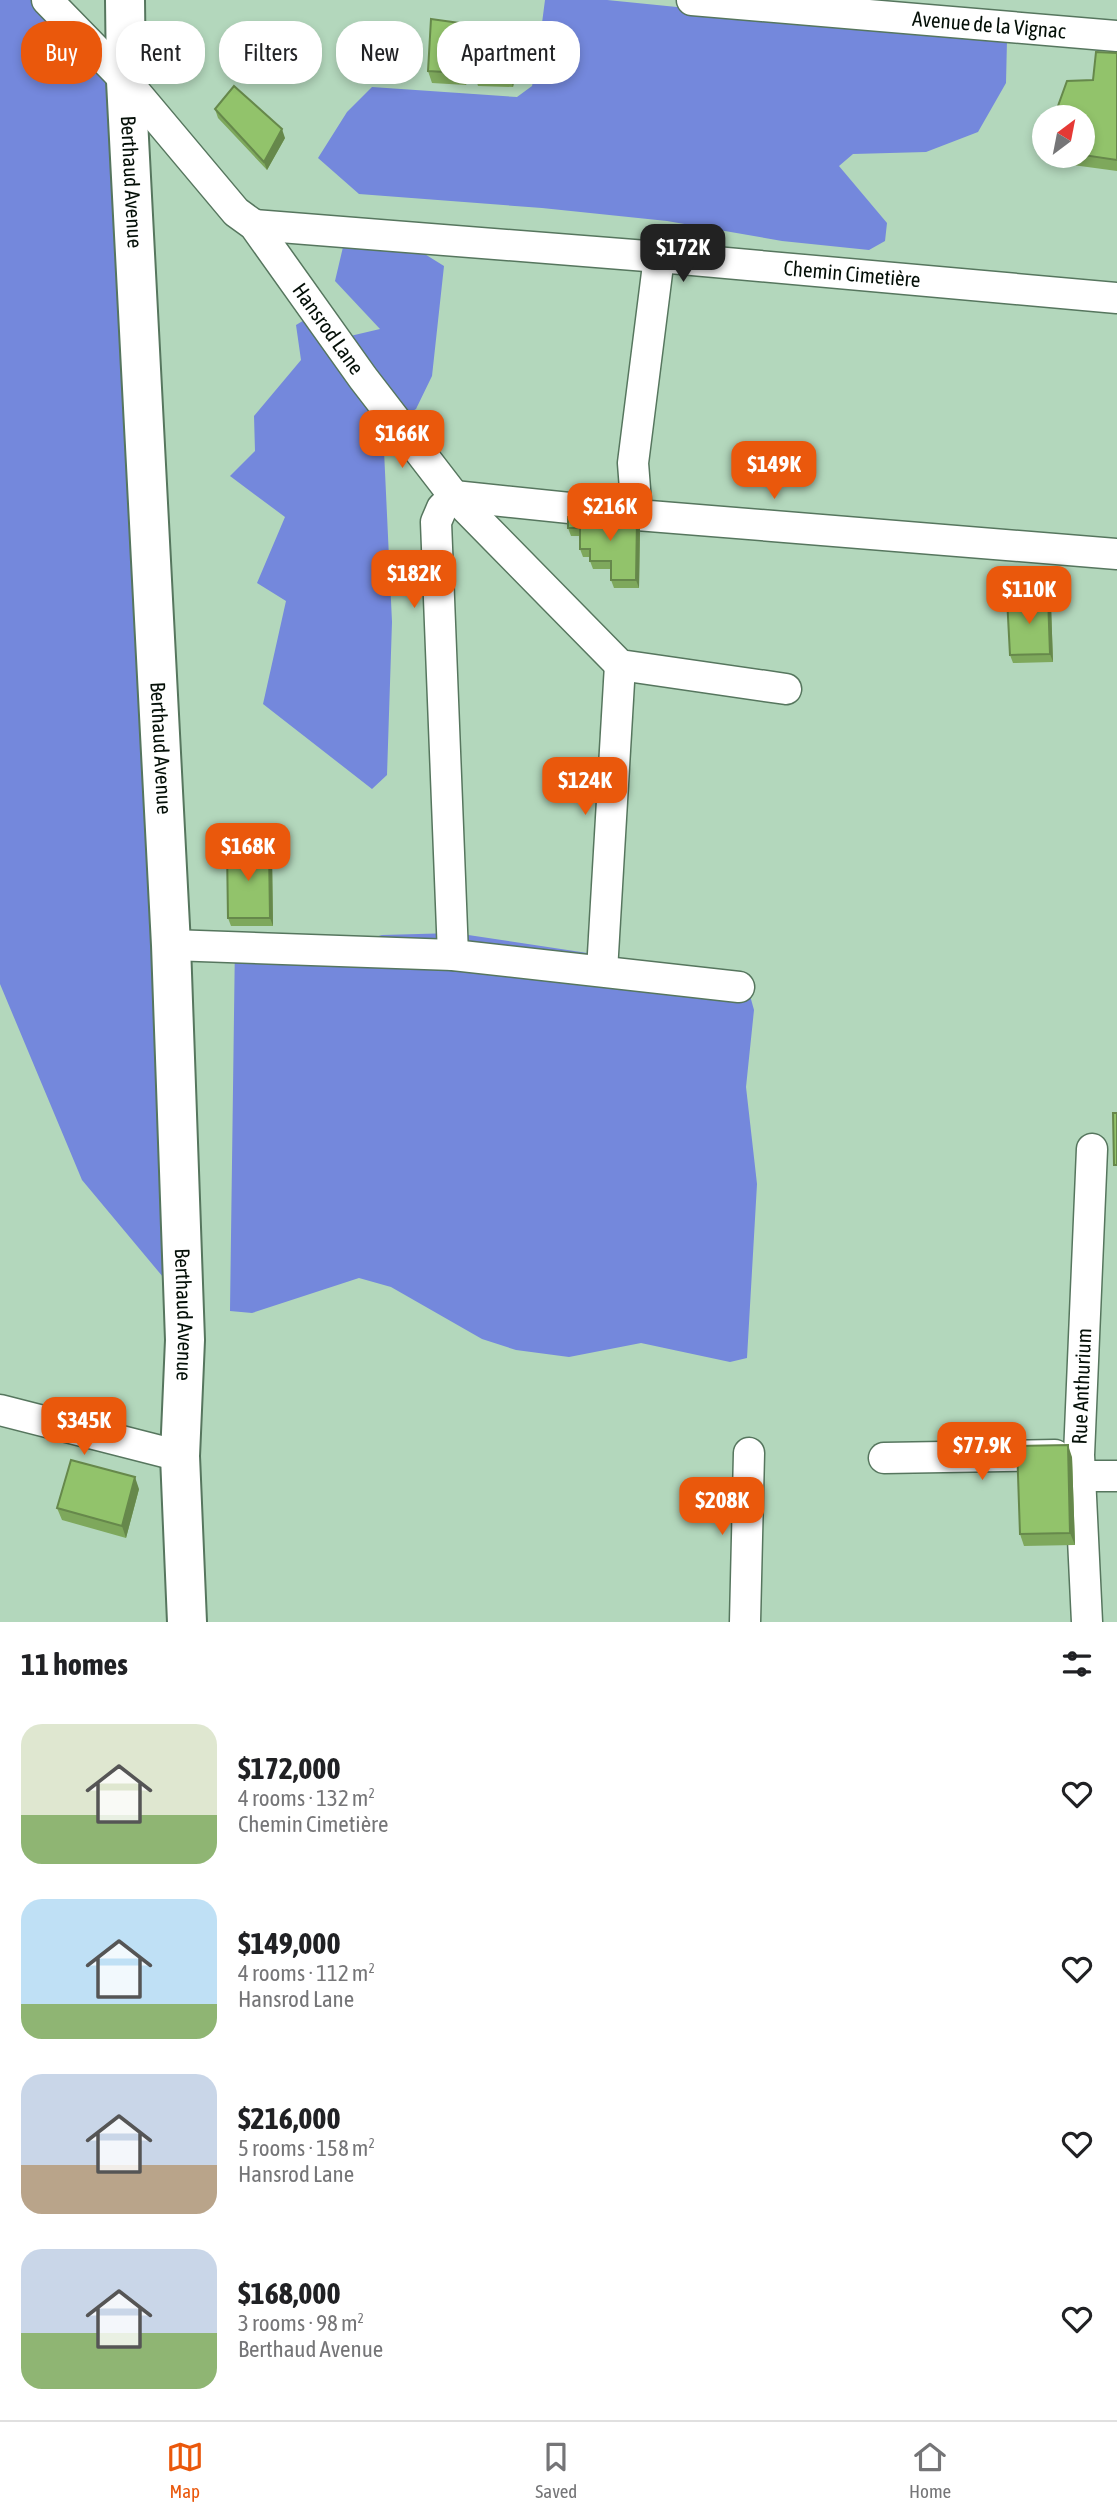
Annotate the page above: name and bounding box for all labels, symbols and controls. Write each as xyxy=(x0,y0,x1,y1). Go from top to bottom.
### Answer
street label: Avenue de la Vignac xyxy=(911,6,1067,43)
chip: Buy xyxy=(21,21,102,84)
chip: Rent xyxy=(116,21,205,84)
chip: Filters xyxy=(219,21,322,84)
chip: New xyxy=(336,21,423,84)
chip: Apartment xyxy=(437,21,580,84)
north arrow xyxy=(1032,105,1096,168)
map controls xyxy=(1032,105,1095,168)
street label: Berthaud Avenue xyxy=(117,115,148,249)
pin: $172K xyxy=(634,224,732,284)
text: $172K xyxy=(656,234,710,260)
street label: Chemin Cimetière xyxy=(783,255,922,291)
street label: Hansrod Lane xyxy=(288,278,369,379)
pin: $166K xyxy=(353,410,451,470)
text: $166K xyxy=(375,420,429,446)
pin: $149K xyxy=(725,442,823,501)
text: $149K xyxy=(747,451,801,477)
pin: $216K xyxy=(561,484,659,543)
text: $216K xyxy=(583,493,637,519)
pin: $182K xyxy=(365,550,463,610)
text: $182K xyxy=(387,560,441,586)
pin: $110K xyxy=(980,566,1078,626)
text: $110K xyxy=(1002,576,1056,602)
street label: Berthaud Avenue xyxy=(146,681,177,815)
pin: $124K xyxy=(536,758,634,817)
text: $124K xyxy=(558,767,612,793)
pin: $168K xyxy=(199,824,297,883)
text: $168K xyxy=(221,833,275,859)
street label: Berthaud Avenue xyxy=(171,1248,198,1381)
street label: Rue Anthurium xyxy=(1066,1328,1095,1445)
pin: $345K xyxy=(35,1398,133,1457)
text: $345K xyxy=(57,1407,111,1433)
pin: $77.9K xyxy=(925,1422,1039,1482)
text: $77.9K xyxy=(953,1432,1011,1458)
pin: $208K xyxy=(673,1478,771,1537)
text: $208K xyxy=(695,1487,749,1513)
icon: filters xyxy=(1058,1645,1096,1683)
text: 11 homes xyxy=(21,1647,128,1681)
text: $172,000 xyxy=(238,1751,341,1785)
icon: home xyxy=(77,1752,161,1836)
icon: heart xyxy=(1058,1775,1096,1813)
text: 4 rooms · 132 m² xyxy=(238,1785,375,1811)
text: Chemin Cimetière xyxy=(238,1811,388,1837)
text: $149,000 xyxy=(238,1926,341,1960)
icon: home xyxy=(77,1927,161,2011)
icon: heart xyxy=(1058,1950,1096,1988)
text: 4 rooms · 112 m² xyxy=(238,1960,375,1986)
text: Hansrod Lane xyxy=(238,1986,354,2012)
text: $216,000 xyxy=(238,2101,341,2135)
icon: home xyxy=(77,2102,161,2186)
icon: heart xyxy=(1058,2125,1096,2163)
text: 5 rooms · 158 m² xyxy=(238,2135,375,2161)
text: Hansrod Lane xyxy=(238,2161,354,2187)
text: $168,000 xyxy=(238,2276,341,2310)
icon: home xyxy=(77,2277,161,2361)
icon: heart xyxy=(1058,2300,1096,2338)
text: 3 rooms · 98 m² xyxy=(238,2310,364,2336)
text: Berthaud Avenue xyxy=(238,2336,383,2362)
tab: Map xyxy=(166,2438,204,2502)
tab: Saved xyxy=(535,2438,577,2502)
tab: Home xyxy=(909,2438,951,2502)

